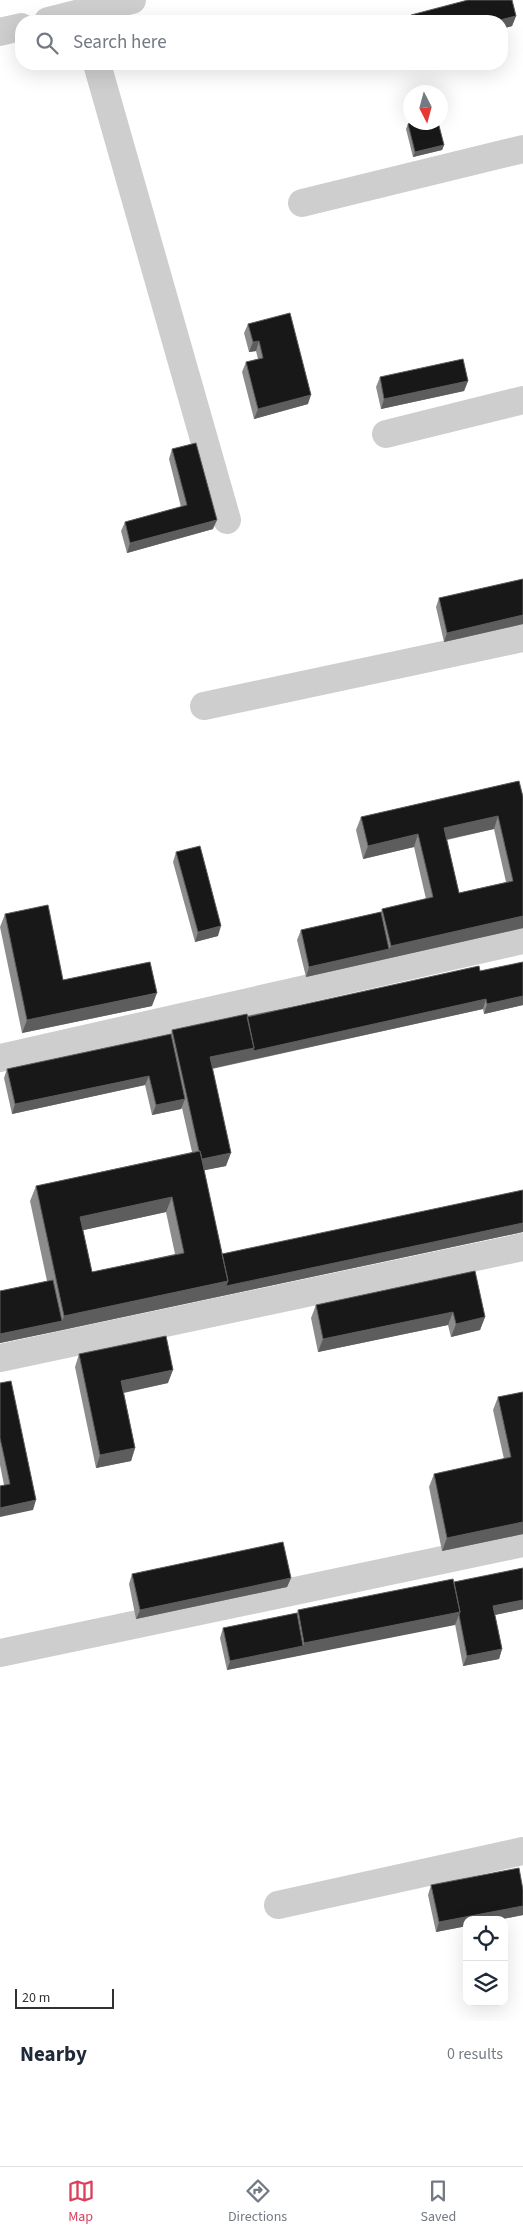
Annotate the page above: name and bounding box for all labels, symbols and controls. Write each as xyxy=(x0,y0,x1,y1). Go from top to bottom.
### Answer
search box xyxy=(15,15,508,70)
icon: search xyxy=(33,29,61,57)
text: Search here xyxy=(73,29,167,56)
north arrow xyxy=(403,85,448,130)
map controls xyxy=(463,1916,508,2006)
button: locate xyxy=(463,1916,508,1961)
button: layers xyxy=(463,1961,508,2006)
scale bar xyxy=(15,1986,114,2009)
text: 20 m xyxy=(22,1988,50,2008)
text: Nearby xyxy=(20,2039,87,2069)
text: 0 results xyxy=(447,2043,503,2065)
tab: Map xyxy=(67,2177,95,2227)
tab: Directions xyxy=(228,2177,287,2227)
tab: Saved xyxy=(421,2177,456,2227)

